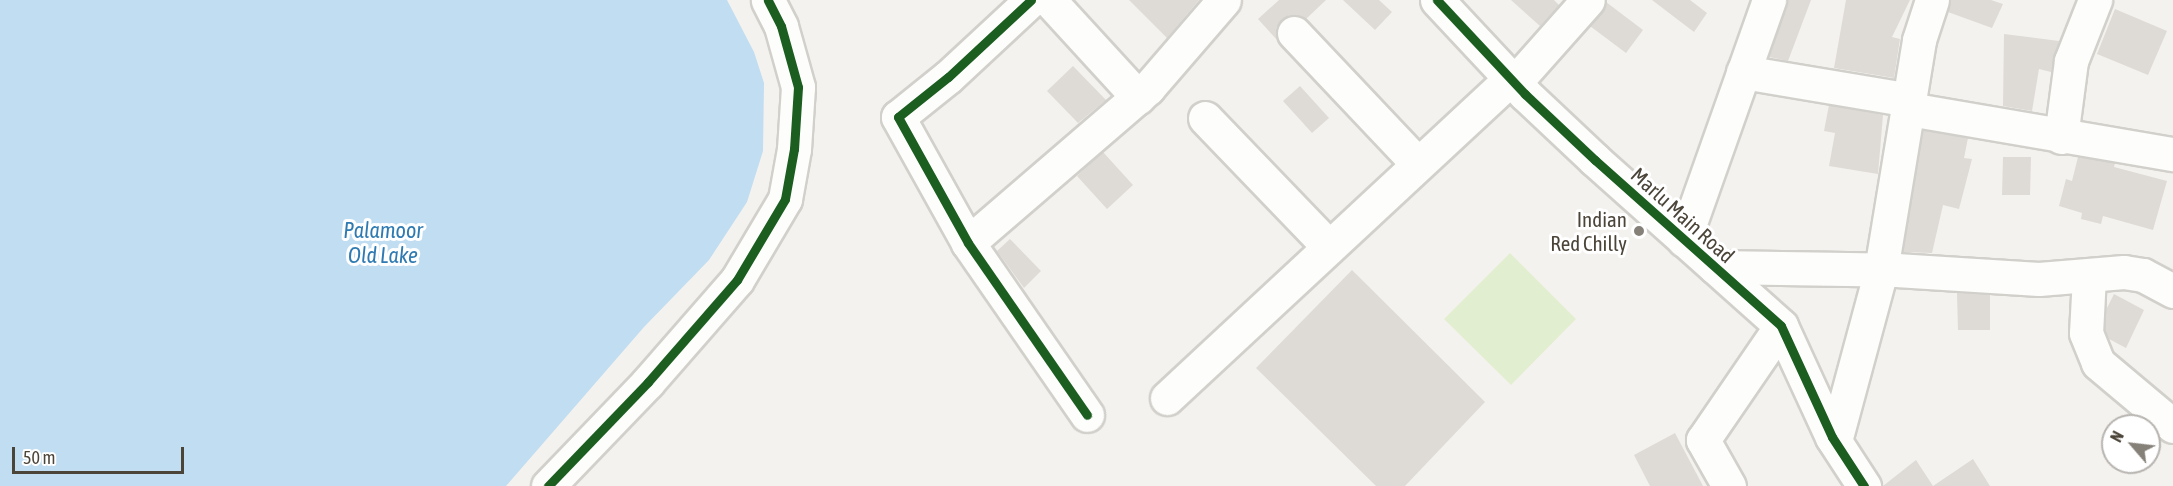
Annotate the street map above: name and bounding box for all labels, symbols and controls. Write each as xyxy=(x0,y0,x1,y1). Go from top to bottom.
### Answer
street label: Marlu Main Road xyxy=(1626,162,1740,268)
place label: Indian Red Chilly xyxy=(1550,206,1627,256)
water label: Palamoor Old Lake xyxy=(343,217,423,268)
marker: Indian Red Chilly xyxy=(1632,224,1646,238)
north arrow xyxy=(2101,414,2161,474)
text: N xyxy=(2107,428,2127,445)
scale bar xyxy=(15,435,188,473)
text: 50 m xyxy=(23,447,55,468)

